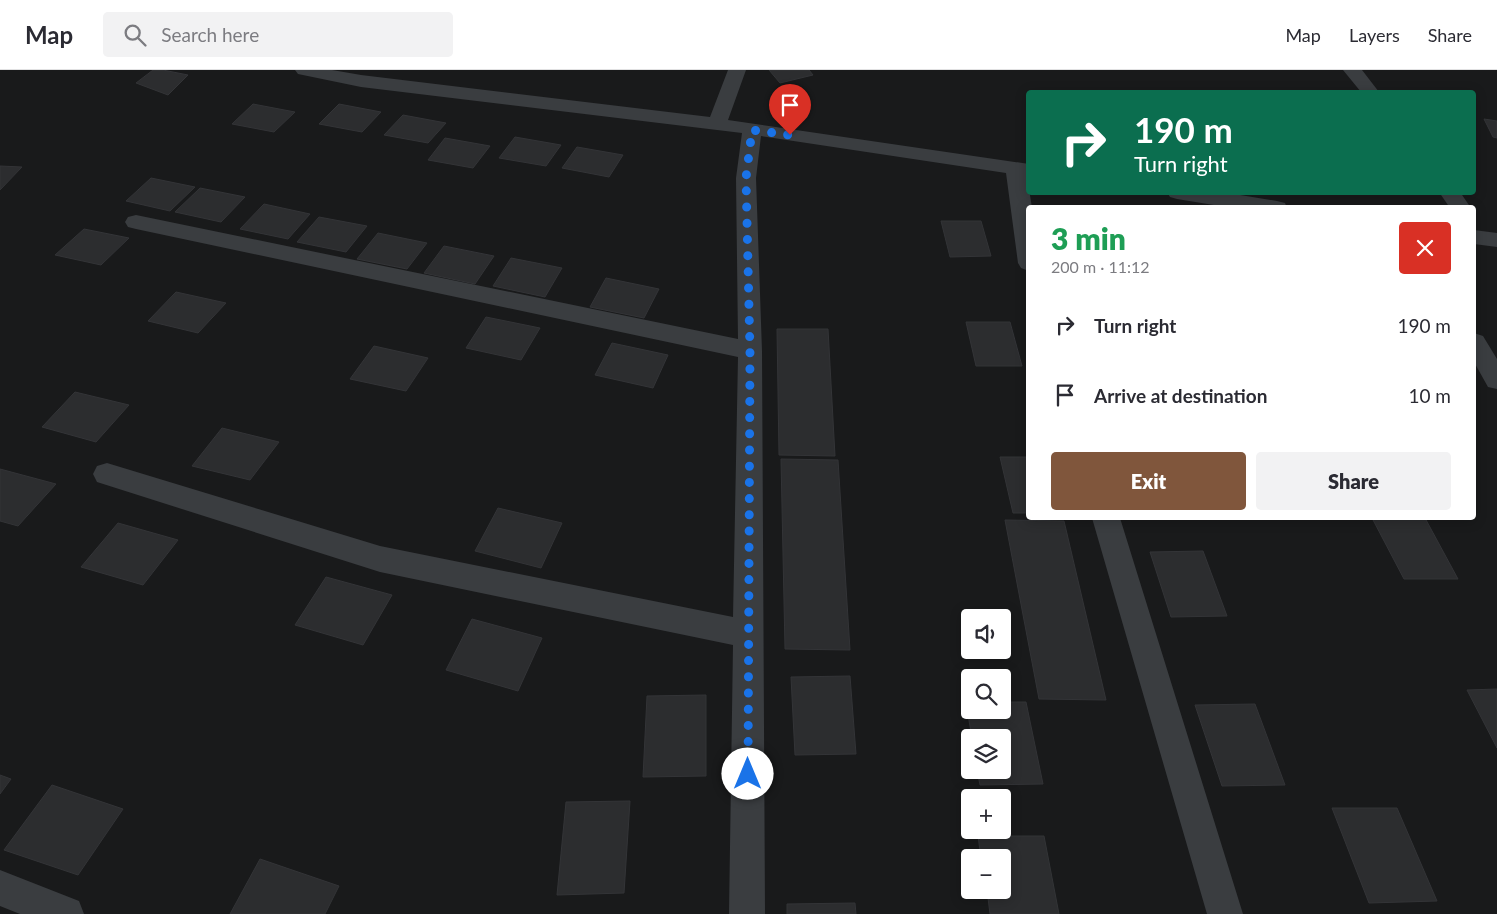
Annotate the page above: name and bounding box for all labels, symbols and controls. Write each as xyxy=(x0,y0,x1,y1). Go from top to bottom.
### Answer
search box xyxy=(103,12,453,57)
text: Map xyxy=(25,20,73,49)
icon: search xyxy=(121,21,149,49)
text: Search here xyxy=(161,23,259,46)
text: Map xyxy=(1285,24,1321,46)
text: Layers xyxy=(1349,24,1400,46)
text: Share xyxy=(1428,24,1472,46)
pin xyxy=(769,84,811,135)
icon: arrive xyxy=(776,91,804,119)
text: 190 m xyxy=(1134,108,1233,150)
icon: right xyxy=(1051,110,1116,175)
text: Turn right xyxy=(1134,150,1228,177)
text: 3 min xyxy=(1051,220,1126,256)
button: close xyxy=(1399,222,1451,274)
text: 200 m · 11:12 xyxy=(1051,257,1150,276)
icon: right xyxy=(1051,311,1079,339)
text: Turn right xyxy=(1094,314,1176,337)
text: 190 m xyxy=(1397,314,1451,337)
icon: arrive xyxy=(1051,381,1079,409)
text: Arrive at destination xyxy=(1094,384,1267,407)
text: 10 m xyxy=(1408,384,1451,407)
button: Exit xyxy=(1051,452,1246,510)
button: Share xyxy=(1256,452,1451,510)
map controls xyxy=(961,609,1011,899)
button: sound xyxy=(961,609,1011,659)
button: search xyxy=(961,669,1011,719)
button: layers xyxy=(961,729,1011,779)
position arrow xyxy=(721,747,773,799)
button: + xyxy=(961,789,1011,839)
button: − xyxy=(961,849,1011,899)

